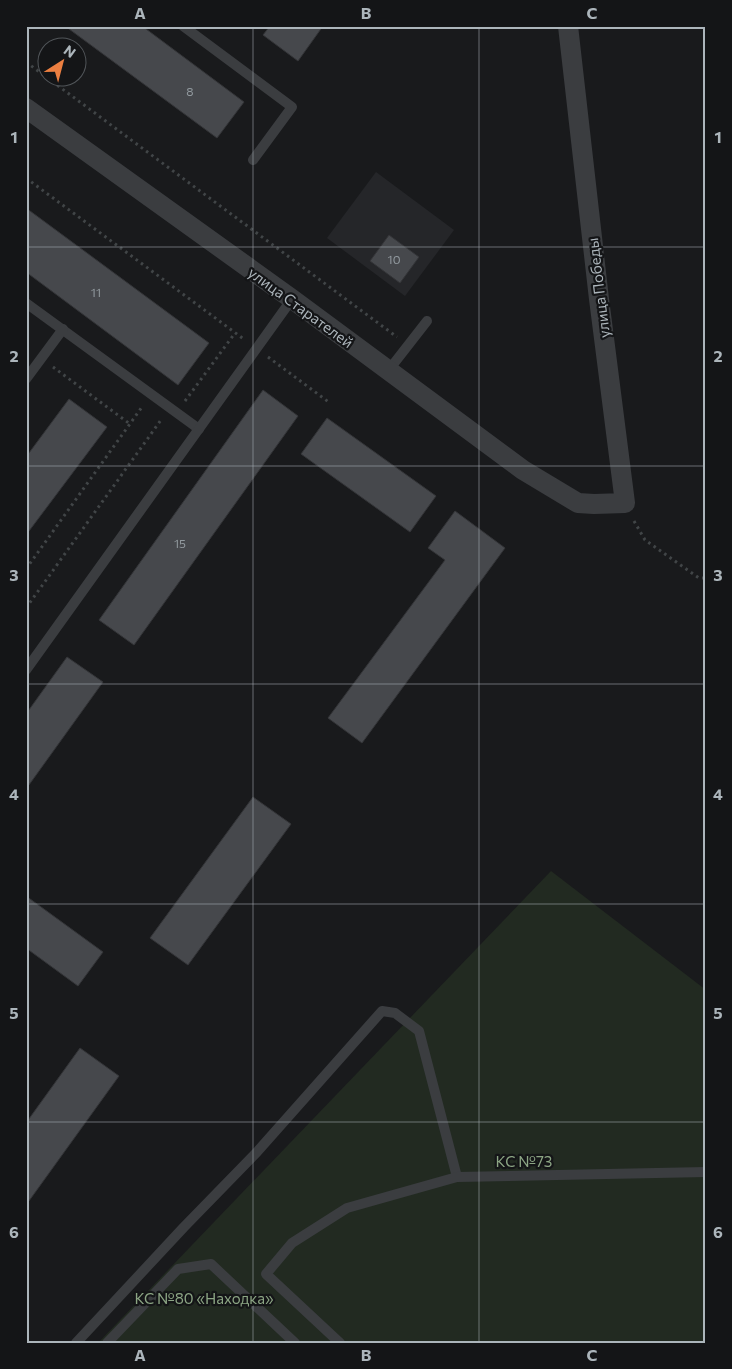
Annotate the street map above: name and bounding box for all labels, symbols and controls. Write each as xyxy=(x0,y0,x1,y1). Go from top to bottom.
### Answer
text: A xyxy=(134,3,146,22)
text: B xyxy=(361,3,372,22)
text: C xyxy=(587,3,598,22)
north arrow xyxy=(38,38,88,88)
text: N xyxy=(61,41,79,61)
house number: 8 xyxy=(186,84,194,98)
text: 1 xyxy=(10,127,18,146)
text: 1 xyxy=(714,127,722,146)
street label: улица Победы xyxy=(583,237,613,339)
house number: 10 xyxy=(388,252,401,266)
street label: улица Старателей xyxy=(245,263,357,351)
house number: 11 xyxy=(91,285,101,299)
text: 2 xyxy=(9,346,19,365)
text: 2 xyxy=(713,346,723,365)
house number: 15 xyxy=(174,536,186,550)
text: 3 xyxy=(9,565,19,584)
text: 3 xyxy=(713,565,723,584)
text: 4 xyxy=(9,784,19,803)
text: 4 xyxy=(713,784,723,803)
text: 5 xyxy=(9,1003,19,1022)
text: 5 xyxy=(713,1003,723,1022)
park label: КС №73 xyxy=(496,1152,552,1170)
text: 6 xyxy=(9,1222,19,1241)
text: 6 xyxy=(713,1222,723,1241)
park label: КС №80 «Находка» xyxy=(134,1289,274,1307)
text: A xyxy=(134,1345,146,1364)
text: B xyxy=(361,1345,372,1364)
text: C xyxy=(587,1345,598,1364)

